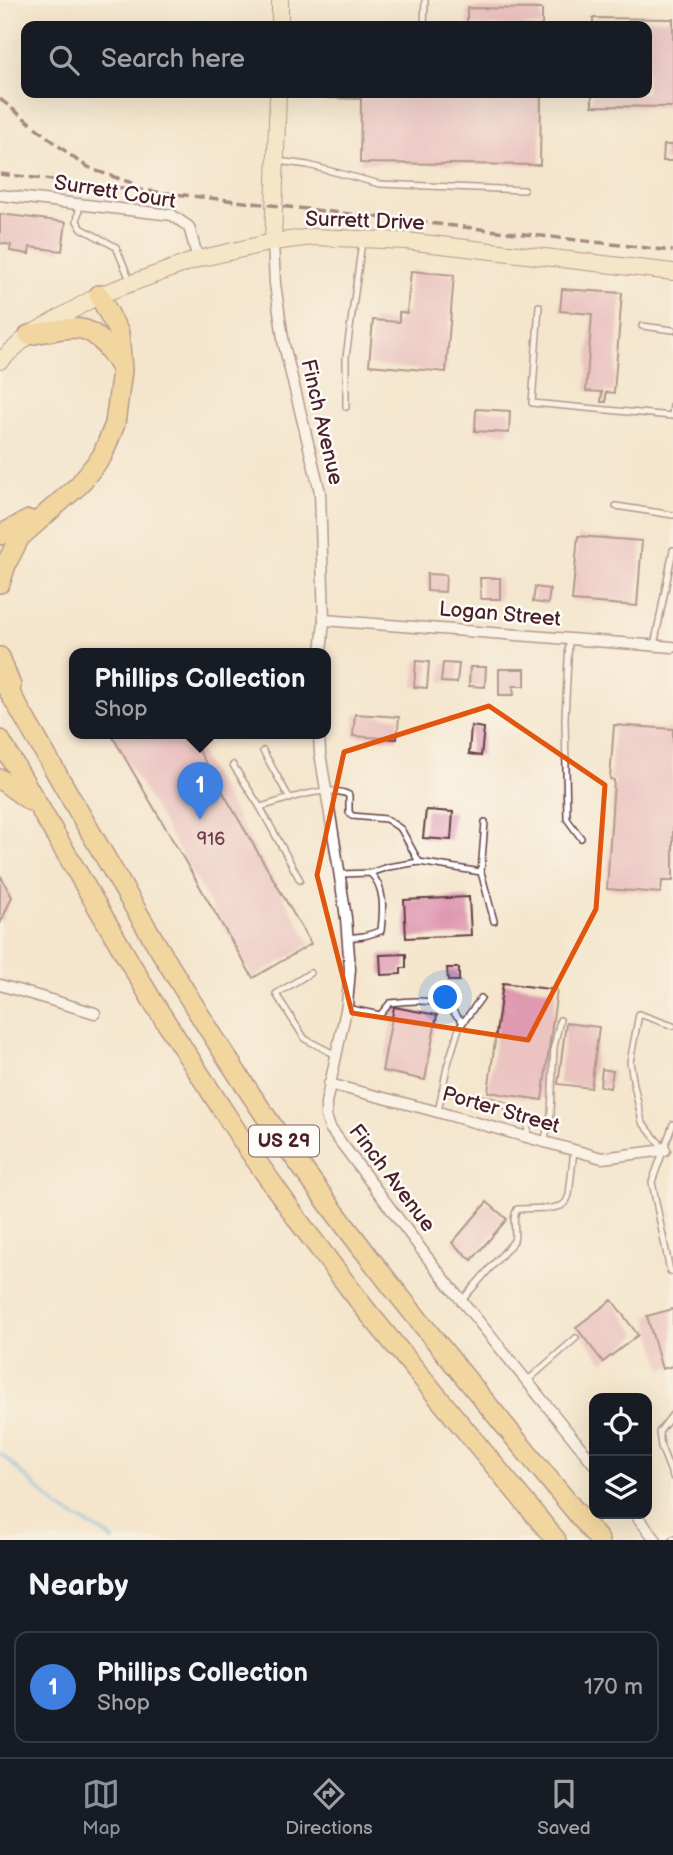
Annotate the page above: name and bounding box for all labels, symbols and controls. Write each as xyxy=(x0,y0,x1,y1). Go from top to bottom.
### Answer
search box xyxy=(21,21,652,98)
icon: search xyxy=(45,41,83,79)
text: Search here xyxy=(101,44,245,75)
street label: Surrett Court xyxy=(52,170,178,214)
street label: Surrett Drive xyxy=(305,206,425,236)
street label: Finch Avenue xyxy=(295,357,349,487)
street label: Logan Street xyxy=(438,596,562,632)
popup xyxy=(69,648,331,739)
text: Phillips Collection xyxy=(95,664,305,695)
text: Shop xyxy=(95,695,148,723)
pin: 1 xyxy=(177,762,223,820)
house number: 916 xyxy=(197,829,225,850)
your location xyxy=(428,980,462,1014)
street label: Porter Street xyxy=(439,1081,563,1139)
street label: Finch Avenue xyxy=(343,1119,441,1237)
road number: US 29 xyxy=(249,1126,319,1156)
map controls xyxy=(589,1393,652,1519)
button: locate xyxy=(589,1393,652,1456)
button: layers xyxy=(589,1456,652,1519)
text: Nearby xyxy=(28,1568,128,1604)
text: Phillips Collection xyxy=(97,1658,308,1689)
text: 1 xyxy=(48,1673,58,1701)
text: 170 m xyxy=(584,1673,643,1701)
text: Shop xyxy=(97,1689,150,1717)
tab: Map xyxy=(82,1775,121,1840)
tab: Directions xyxy=(285,1775,373,1840)
tab: Saved xyxy=(537,1775,591,1840)

